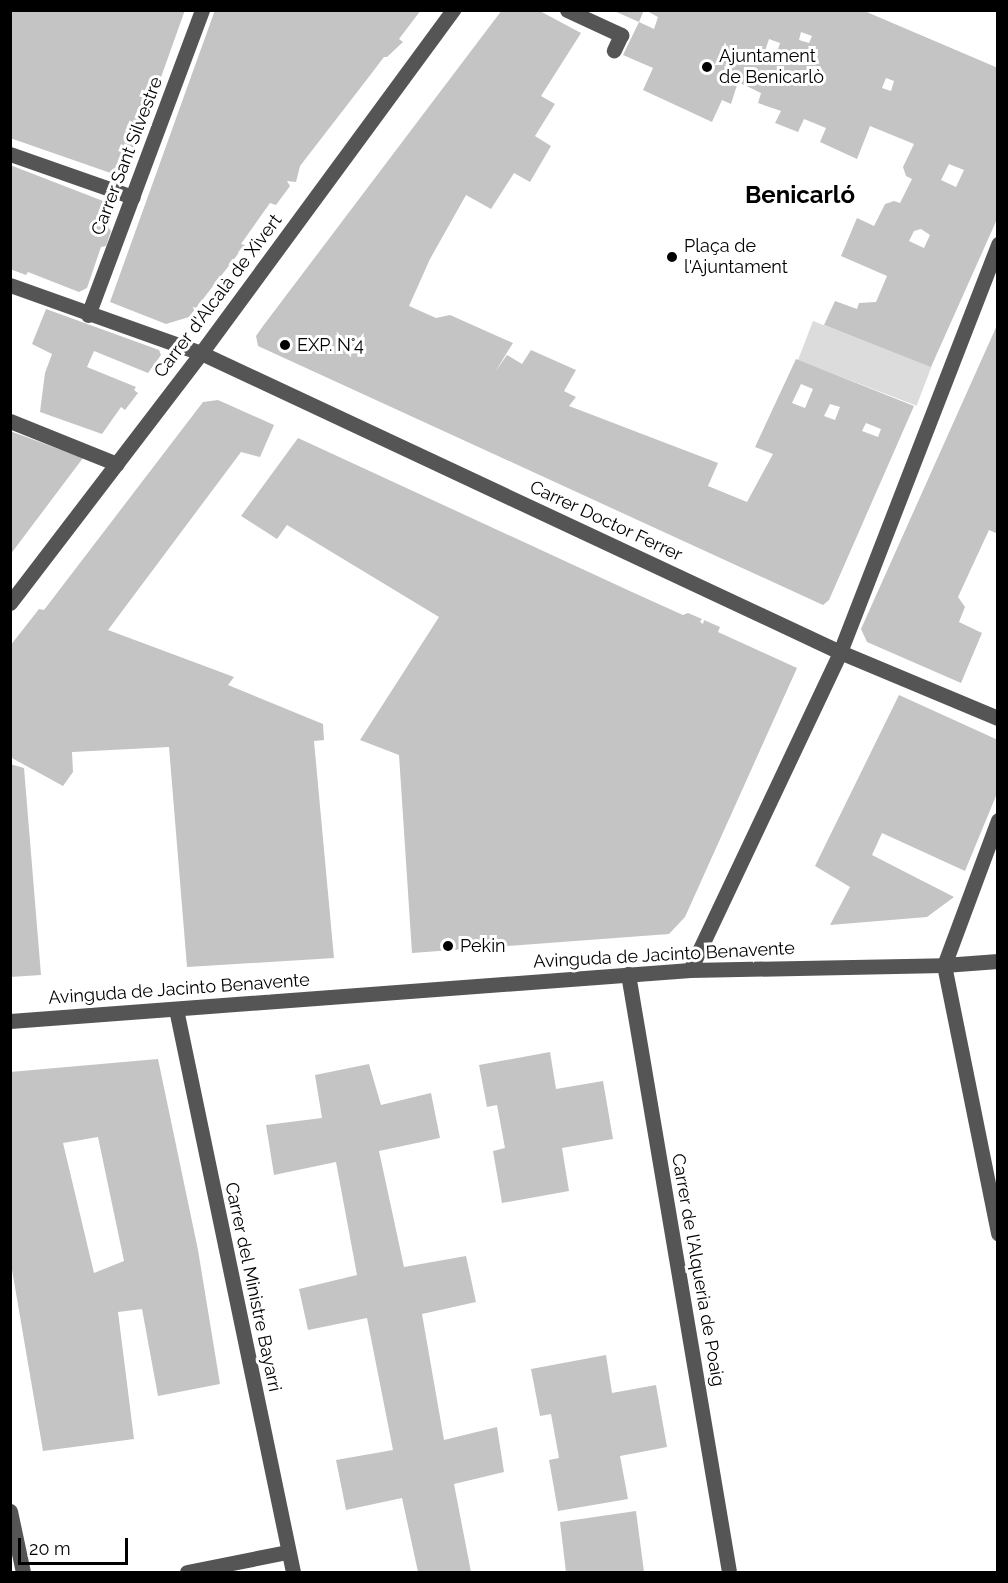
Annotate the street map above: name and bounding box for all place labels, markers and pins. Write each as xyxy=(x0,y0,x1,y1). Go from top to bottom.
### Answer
place label: Ajuntament de Benicarlò xyxy=(719,46,824,88)
marker: Ajuntament de Benicarlò xyxy=(700,60,714,74)
place label: Plaça de l'Ajuntament xyxy=(684,236,788,278)
marker: Plaça de l'Ajuntament xyxy=(665,250,679,264)
place label: EXP. N°4 xyxy=(297,334,364,356)
marker: EXP. N°4 xyxy=(278,338,292,352)
place label: Pekin xyxy=(460,935,506,957)
marker: Pekin xyxy=(441,939,455,953)

